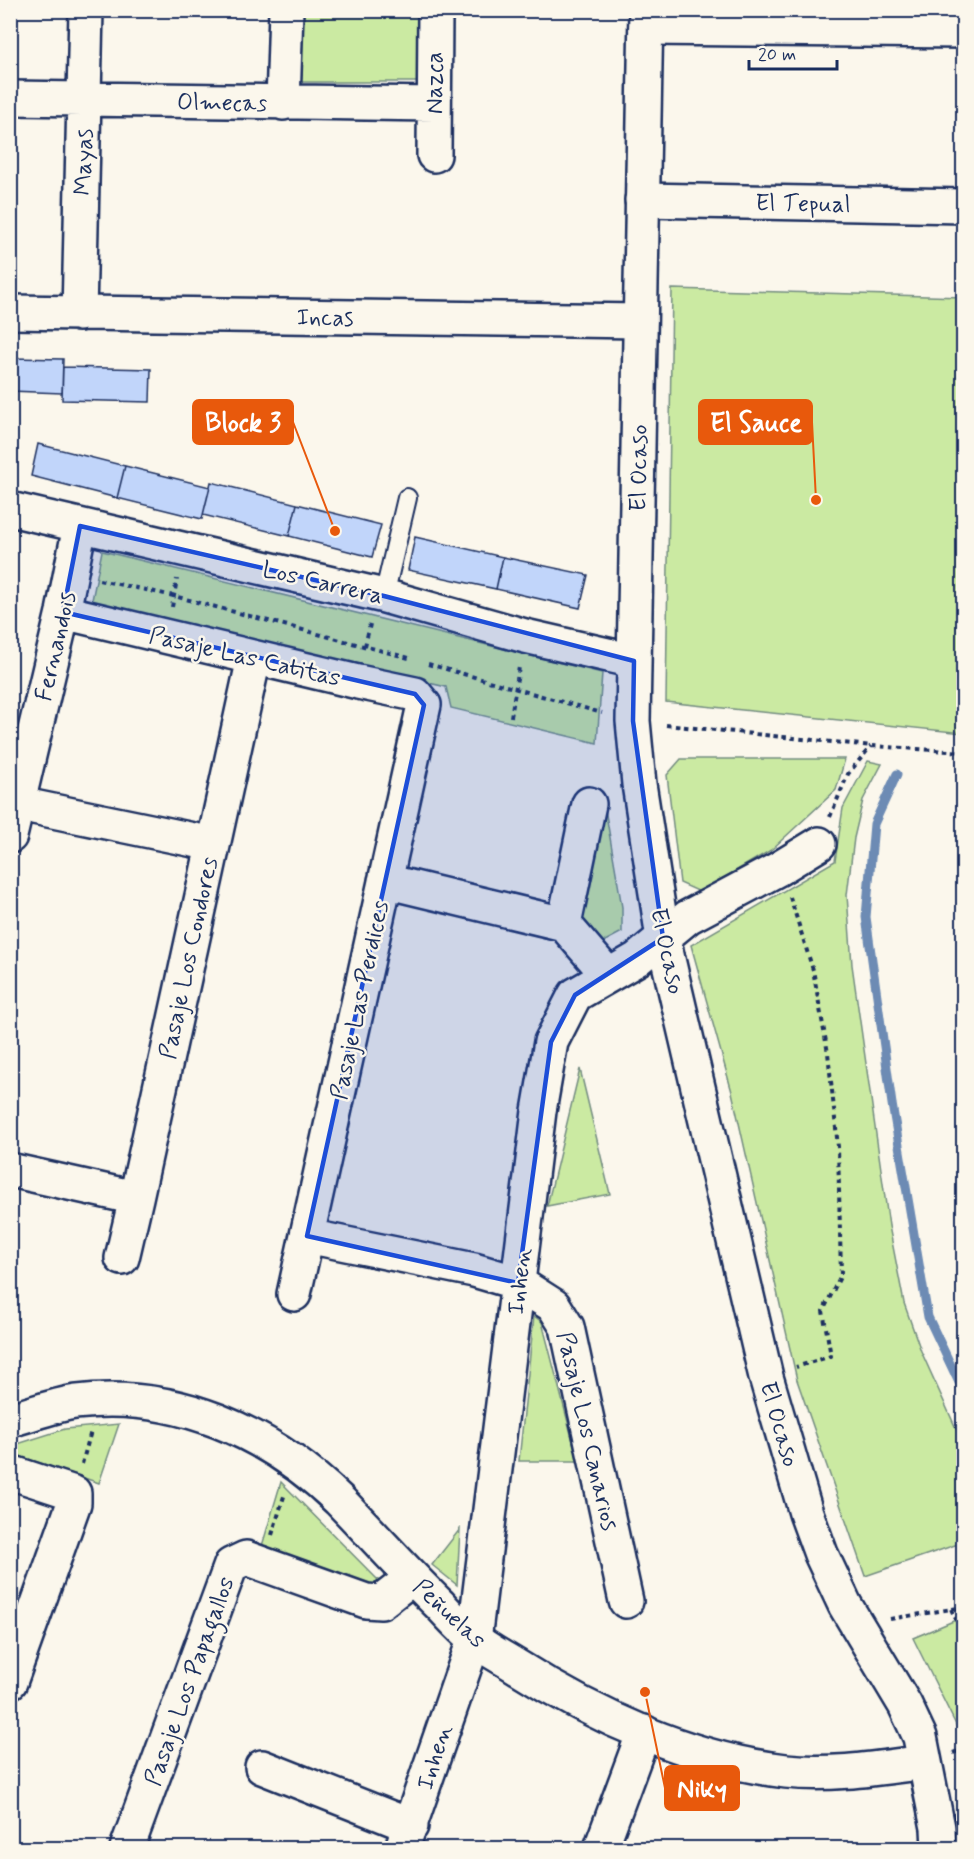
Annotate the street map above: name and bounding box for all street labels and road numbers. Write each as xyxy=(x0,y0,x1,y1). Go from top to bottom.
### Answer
street label: Nazca xyxy=(420,52,451,114)
street label: Olmecas xyxy=(177,87,268,120)
street label: Mayas xyxy=(68,128,101,196)
street label: El Tepual xyxy=(755,188,851,221)
street label: Incas xyxy=(296,303,354,334)
street label: El Ocaso xyxy=(623,424,656,512)
street label: Los Carrera xyxy=(259,555,386,612)
street label: Fernandois xyxy=(29,588,84,704)
street label: Pasaje Las Catitas xyxy=(146,620,344,695)
street label: Pasaje Los Condores xyxy=(153,854,226,1062)
street label: Pasaje Las Perdices xyxy=(324,897,397,1103)
street label: El Ocaso xyxy=(642,905,691,997)
street label: Inhen xyxy=(501,1246,540,1316)
street label: Pasaje Los Canarios xyxy=(549,1329,625,1534)
street label: El Ocaso xyxy=(752,1378,805,1471)
street label: Pasaje Los Papagallos xyxy=(138,1572,246,1791)
street label: Peñuelas xyxy=(406,1572,492,1656)
street label: Inhen xyxy=(410,1721,461,1794)

